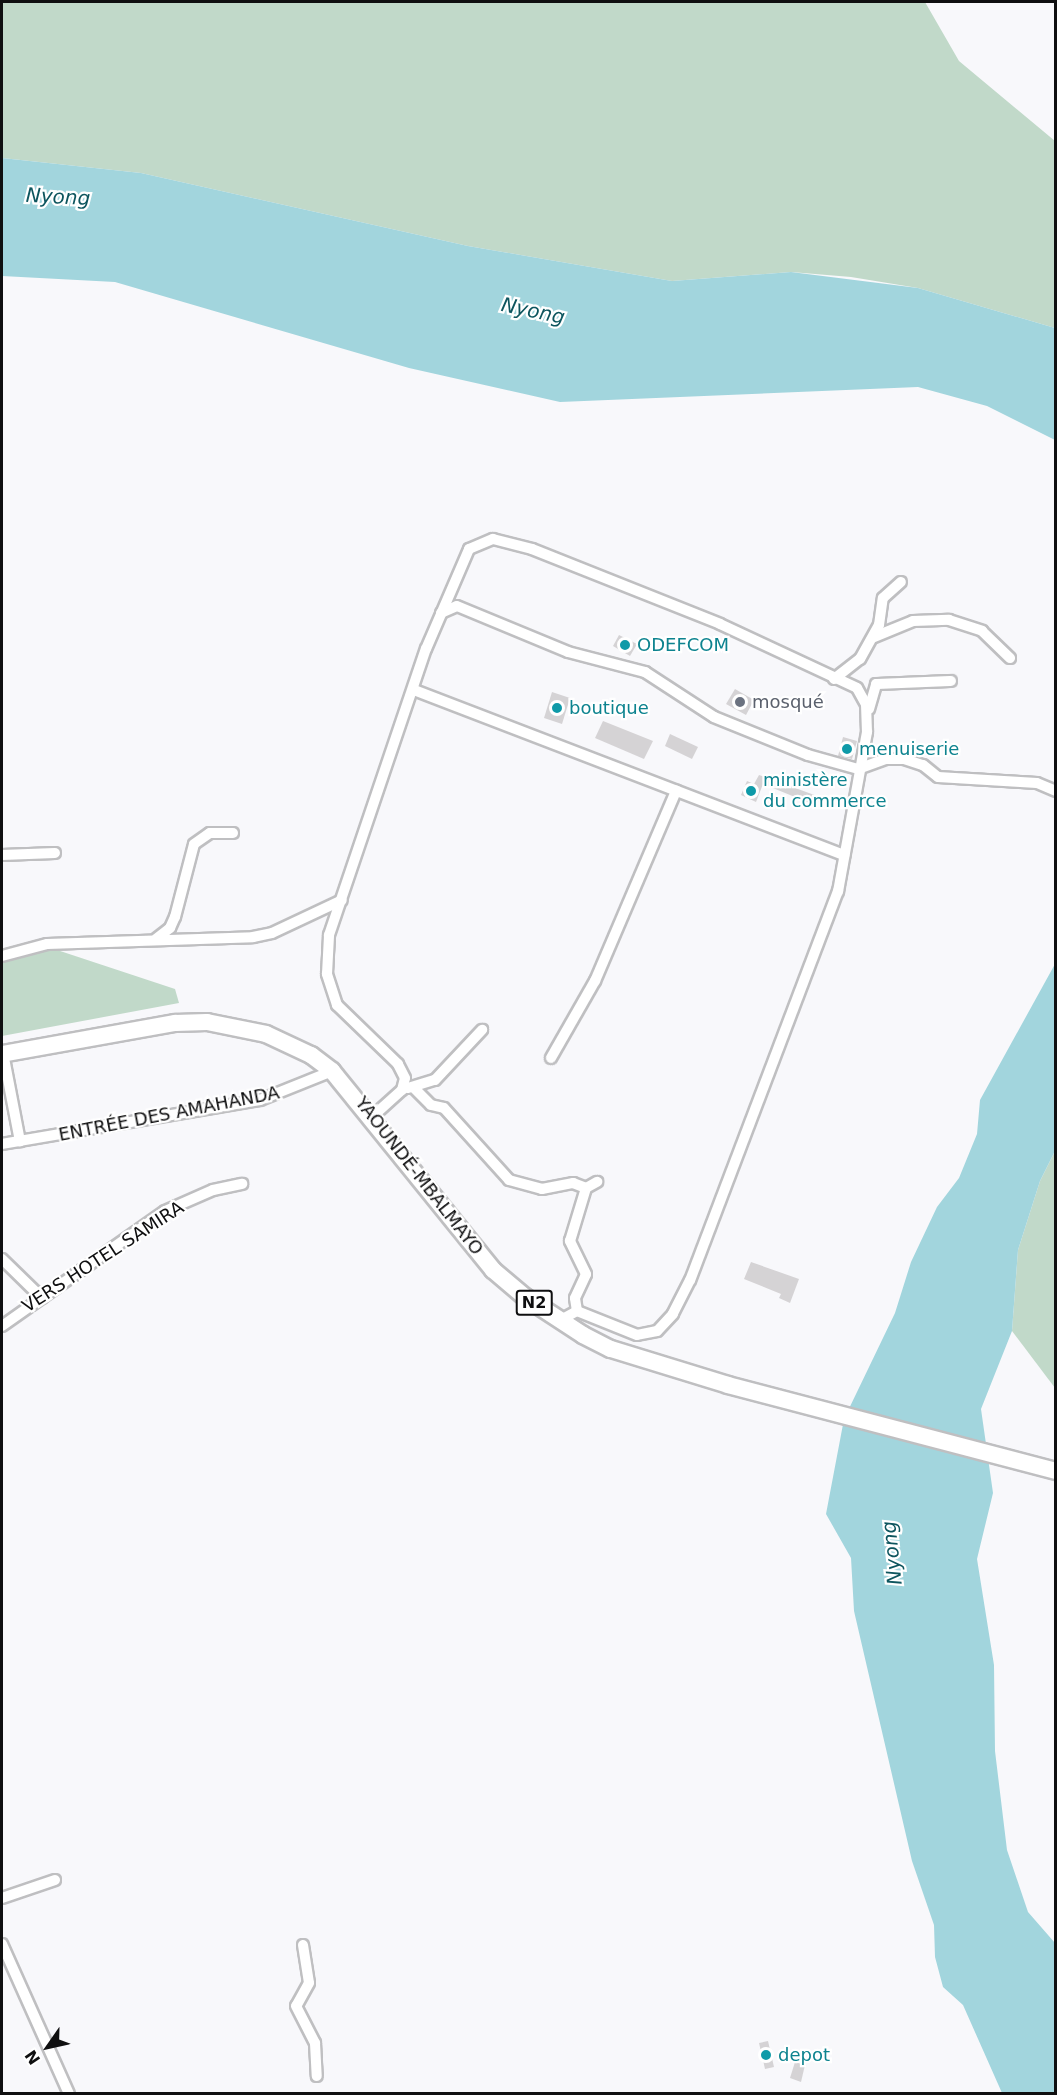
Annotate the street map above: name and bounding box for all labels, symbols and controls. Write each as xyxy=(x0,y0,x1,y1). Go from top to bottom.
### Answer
water label: Nyong xyxy=(25,183,91,211)
water label: Nyong xyxy=(499,293,567,329)
place label: ODEFCOM xyxy=(637,634,729,656)
marker: ODEFCOM xyxy=(618,638,632,652)
place label: mosqué xyxy=(752,691,824,713)
marker: mosqué xyxy=(733,695,747,709)
place label: boutique xyxy=(569,697,649,719)
marker: boutique xyxy=(550,701,564,715)
place label: menuiserie xyxy=(859,738,959,760)
marker: menuiserie xyxy=(840,742,854,756)
place label: ministère du commerce xyxy=(763,770,887,812)
marker: ministère du commerce xyxy=(744,784,758,798)
street label: ENTRÉE DES AMAHANDA xyxy=(57,1082,281,1146)
street label: YAOUNDÉ-MBALMAYO xyxy=(350,1093,488,1259)
street label: VERS HOTEL SAMIRA xyxy=(18,1197,188,1317)
road number: N2 xyxy=(514,1290,554,1316)
water label: Nyong xyxy=(877,1520,907,1586)
north arrow xyxy=(18,2017,78,2077)
place label: depot xyxy=(778,2044,830,2066)
text: N xyxy=(21,2046,44,2068)
marker: depot xyxy=(759,2048,773,2062)

